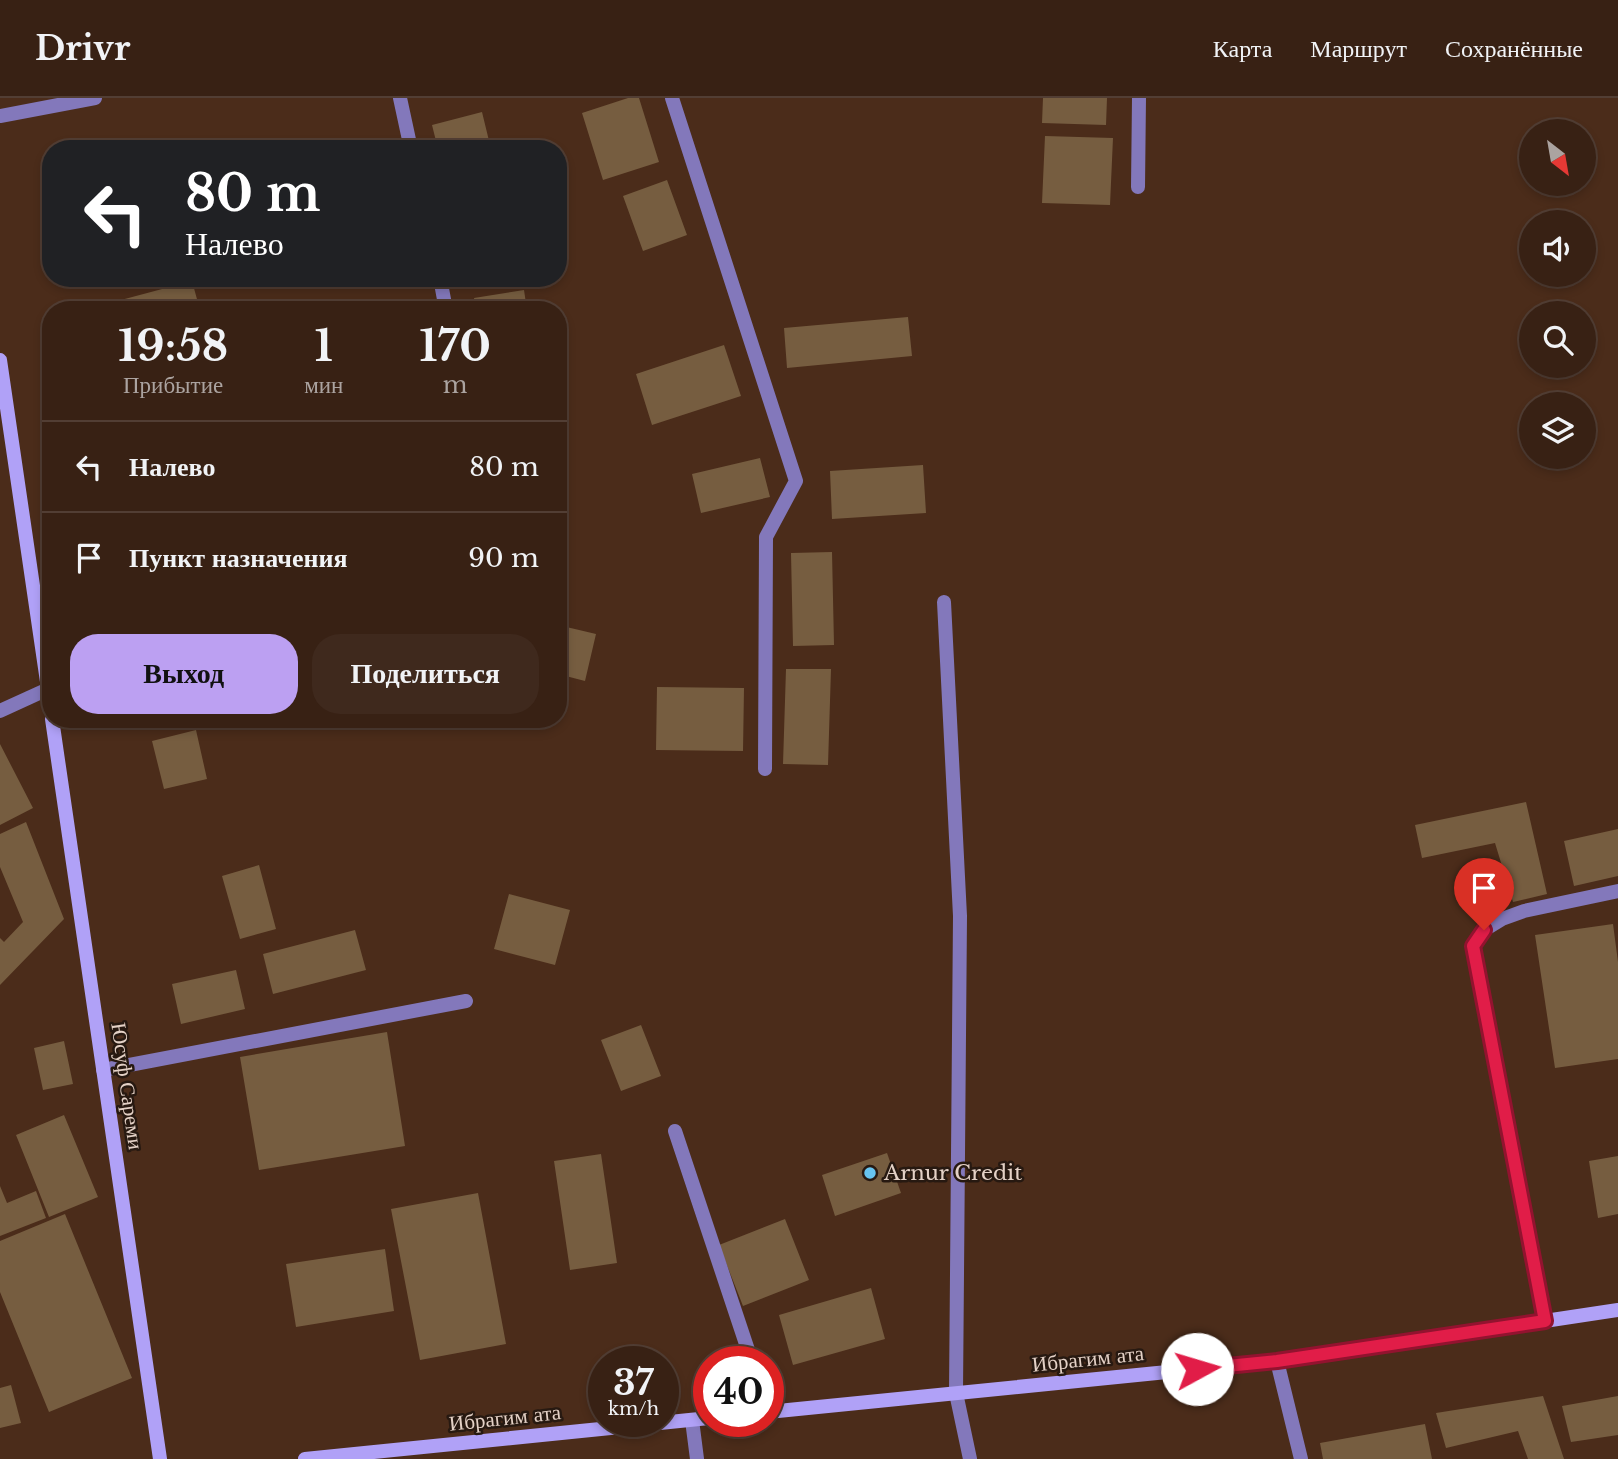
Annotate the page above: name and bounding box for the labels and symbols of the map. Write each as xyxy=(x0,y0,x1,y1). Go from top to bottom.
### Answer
north arrow xyxy=(1519,119,1596,196)
pin xyxy=(1454,858,1514,930)
street label: Юсуф Сареми xyxy=(105,1021,149,1151)
place label: Arnur Credit xyxy=(883,1160,1022,1186)
marker: Arnur Credit xyxy=(862,1165,878,1181)
position arrow xyxy=(1160,1332,1234,1406)
street label: Ибрагим ата xyxy=(1031,1340,1146,1378)
speed limit sign: 40 xyxy=(693,1346,784,1437)
street label: Ибрагим ата xyxy=(448,1399,563,1437)

